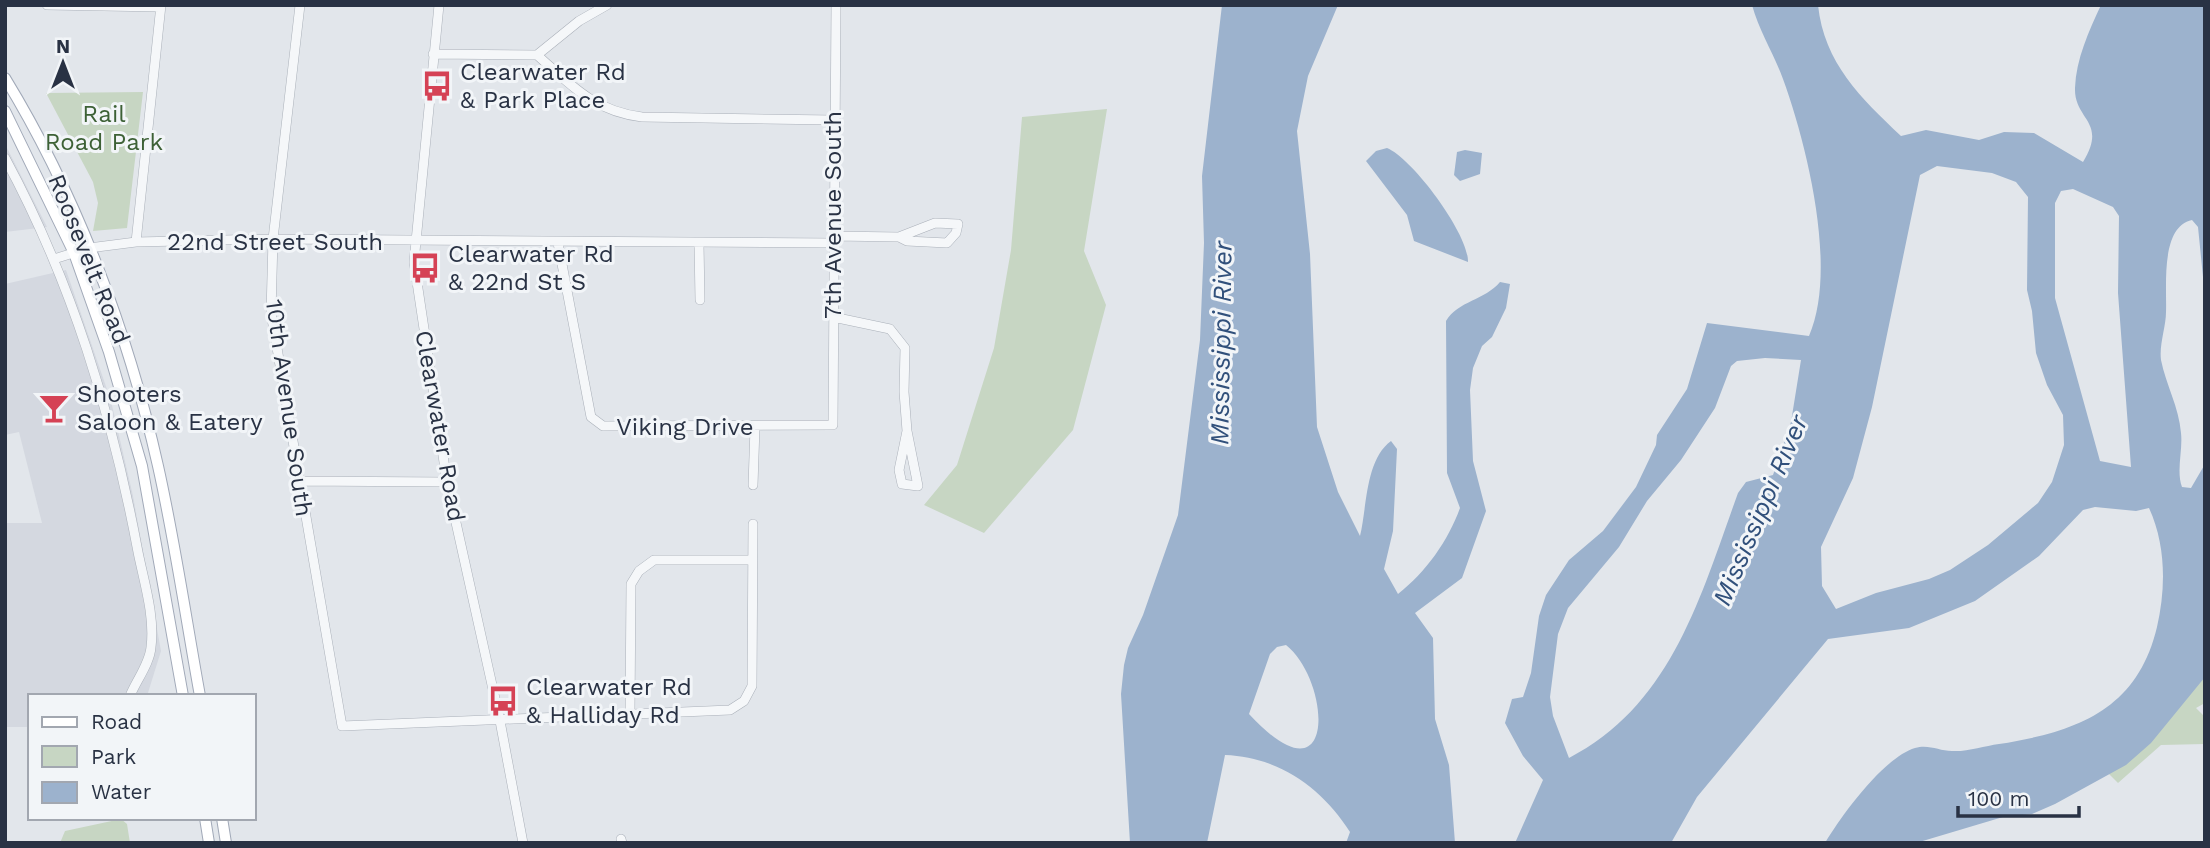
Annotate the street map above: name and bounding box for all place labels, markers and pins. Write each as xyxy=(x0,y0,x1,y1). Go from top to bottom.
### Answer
place label: Clearwater Rd & Park Place xyxy=(460,58,626,114)
bus stop icon: Clearwater Rd & Park Place xyxy=(420,69,454,103)
place label: Clearwater Rd & 22nd St S xyxy=(448,240,614,296)
bus stop icon: Clearwater Rd & 22nd St S xyxy=(408,251,442,285)
place label: Shooters Saloon & Eatery xyxy=(77,380,263,436)
bar icon: Shooters Saloon & Eatery xyxy=(37,391,71,425)
place label: Clearwater Rd & Halliday Rd xyxy=(526,673,692,729)
bus stop icon: Clearwater Rd & Halliday Rd xyxy=(486,684,520,718)

